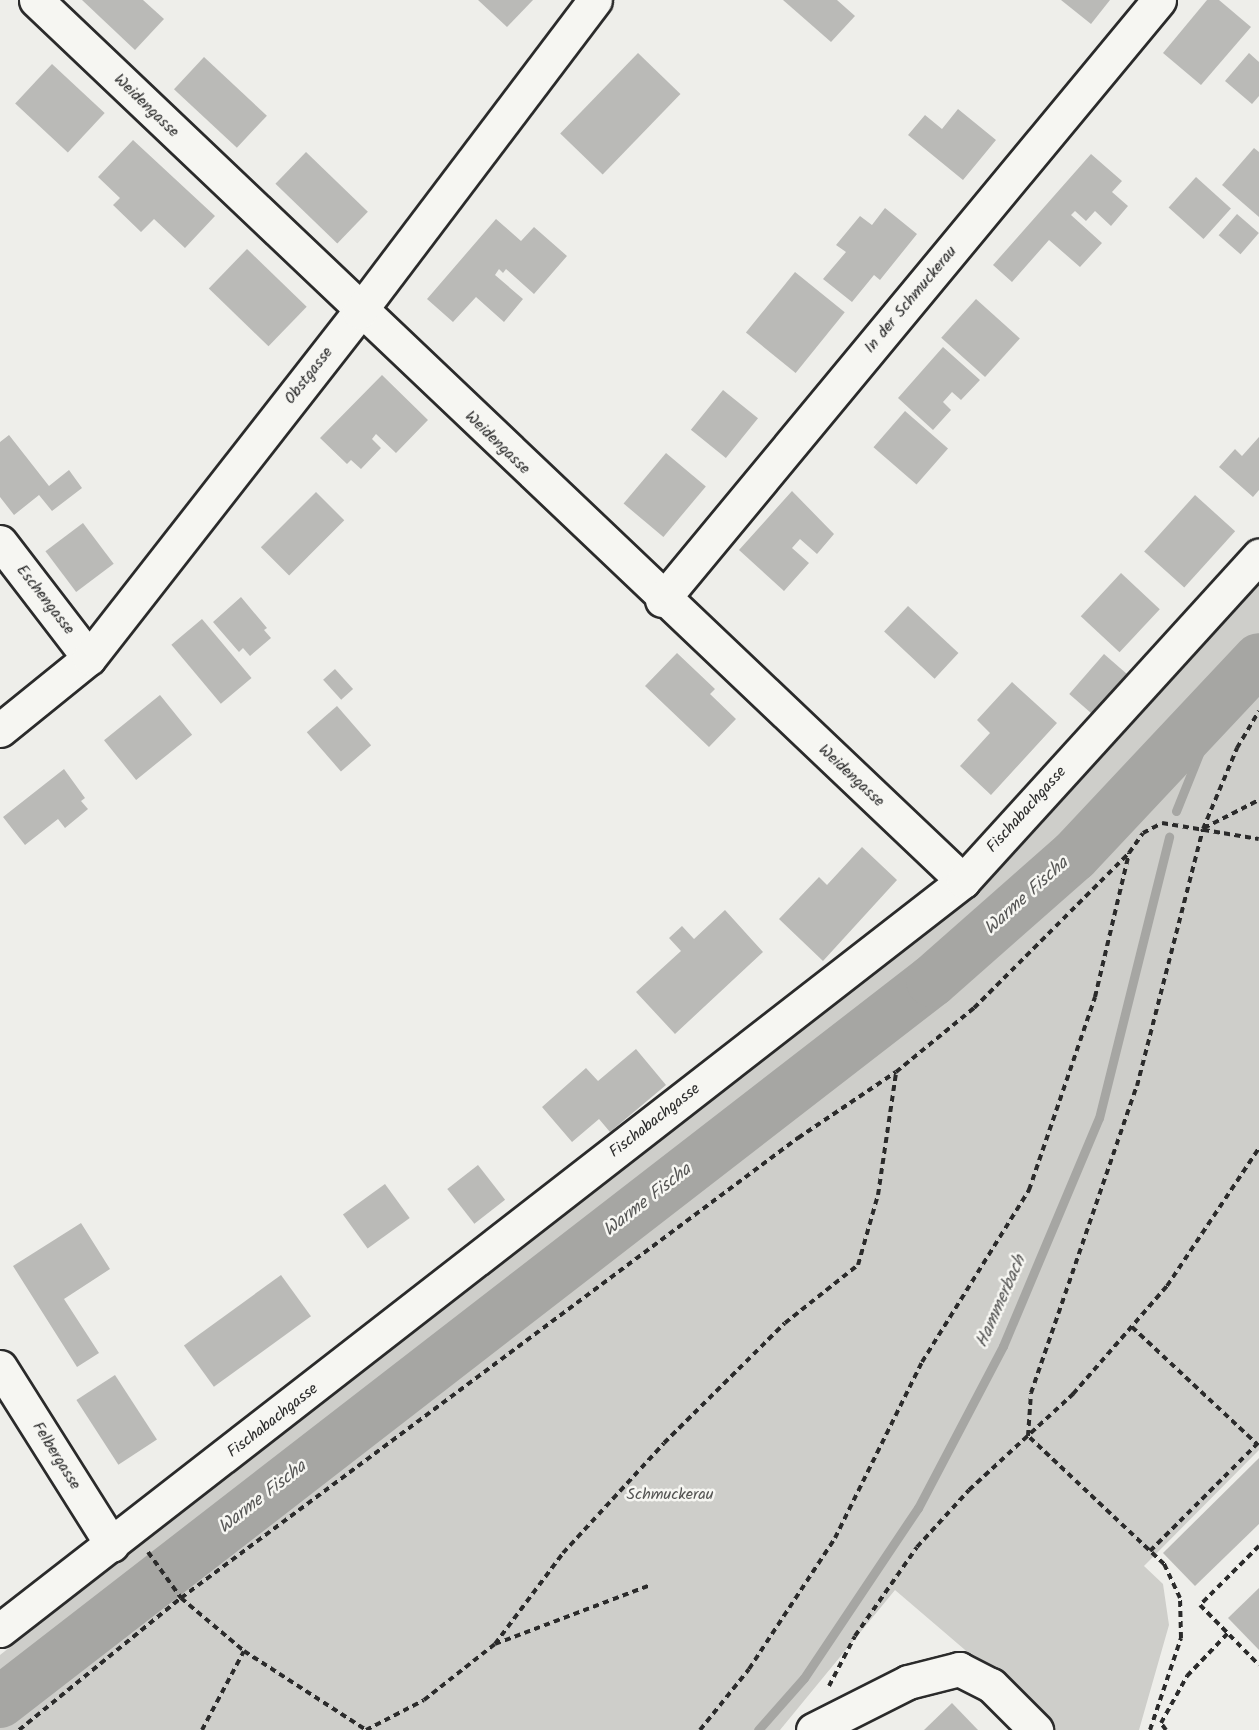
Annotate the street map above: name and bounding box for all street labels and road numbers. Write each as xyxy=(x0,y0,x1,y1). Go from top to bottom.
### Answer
street label: Weidengasse xyxy=(109,70,183,142)
street label: In der Schmuckerau xyxy=(861,243,961,357)
street label: Obstgasse xyxy=(281,344,337,408)
street label: Weidengasse xyxy=(460,407,534,479)
street label: Eschengasse xyxy=(12,561,78,639)
street label: Weidengasse xyxy=(814,741,888,811)
street label: Fischabachgasse xyxy=(983,763,1071,857)
street label: Fischabachgasse xyxy=(606,1080,704,1162)
street label: Fischabachgasse xyxy=(224,1380,322,1462)
street label: Felbergasse xyxy=(28,1419,84,1493)

